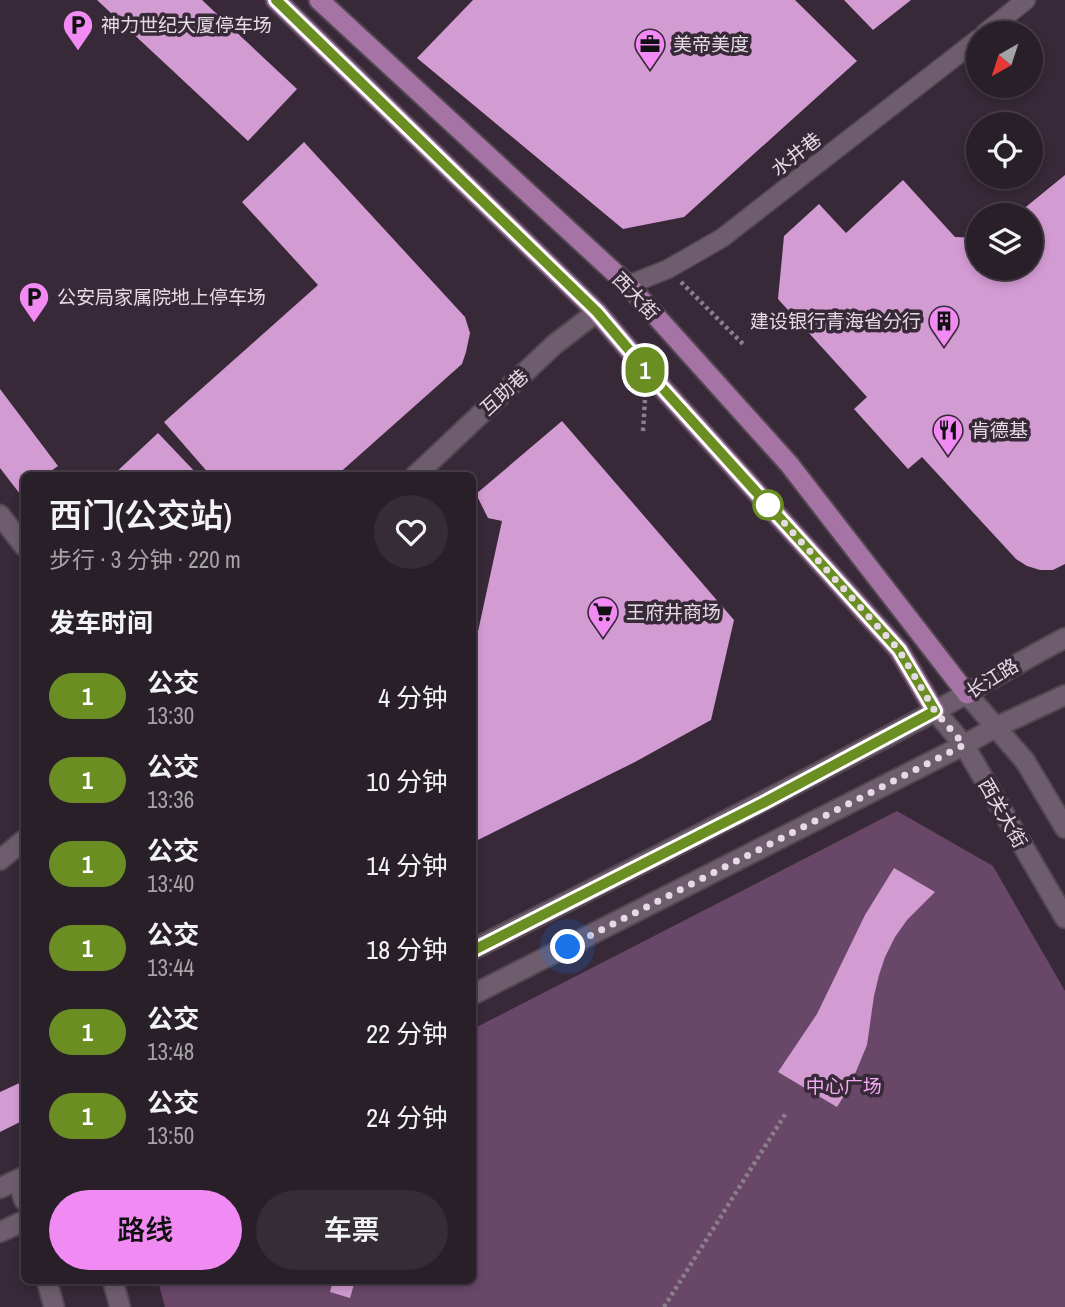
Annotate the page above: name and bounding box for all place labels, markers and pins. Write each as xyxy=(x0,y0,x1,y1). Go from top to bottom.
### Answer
parking icon: 神力世纪大厦停车场 xyxy=(61,8,95,52)
place label: 神力世纪大厦停车场 xyxy=(101,12,272,38)
office icon: 美帝美度 xyxy=(633,27,667,71)
place label: 美帝美度 xyxy=(673,31,749,57)
parking icon: 公安局家属院地上停车场 xyxy=(17,280,51,324)
place label: 公安局家属院地上停车场 xyxy=(57,284,266,310)
building icon: 建设银行青海省分行 xyxy=(927,304,961,348)
place label: 建设银行青海省分行 xyxy=(750,308,921,334)
restaurant icon: 肯德基 xyxy=(931,413,965,457)
place label: 肯德基 xyxy=(971,417,1028,443)
unlabelled marker xyxy=(753,490,783,520)
supermarket icon: 王府井商场 xyxy=(586,595,620,639)
place label: 王府井商场 xyxy=(626,599,721,625)

